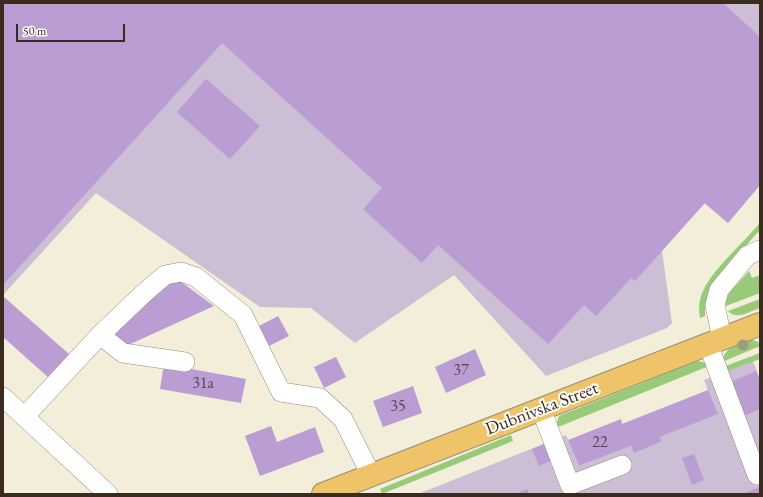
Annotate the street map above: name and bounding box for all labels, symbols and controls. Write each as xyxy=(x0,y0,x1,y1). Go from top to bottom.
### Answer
scale bar xyxy=(18,16,127,42)
text: 50 m xyxy=(23,23,46,39)
house number: 37 xyxy=(453,361,469,381)
house number: 31а xyxy=(192,374,214,394)
street label: Dubnivska Street xyxy=(483,378,601,440)
house number: 35 xyxy=(390,397,406,417)
house number: 22 xyxy=(592,433,608,453)

